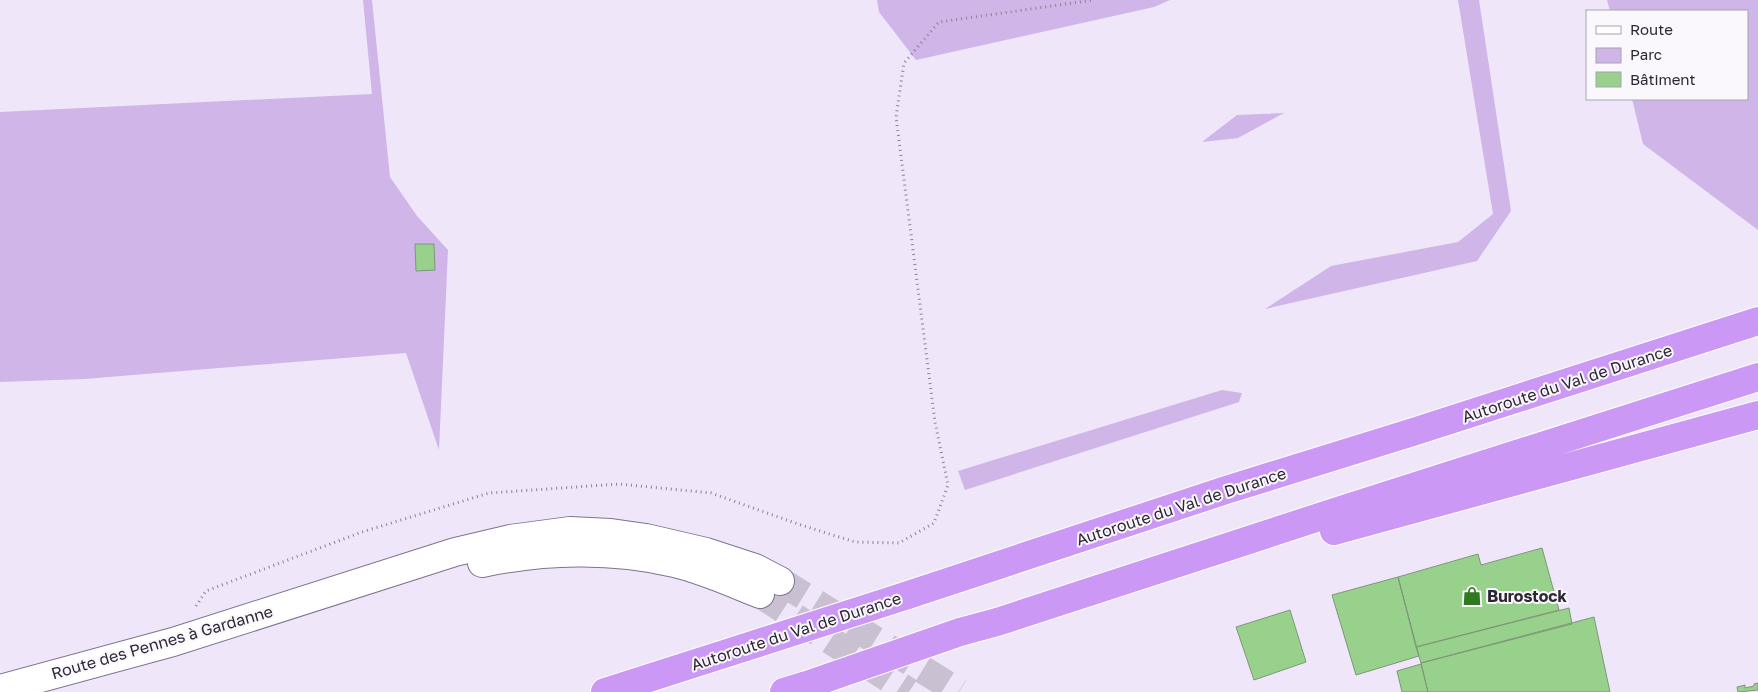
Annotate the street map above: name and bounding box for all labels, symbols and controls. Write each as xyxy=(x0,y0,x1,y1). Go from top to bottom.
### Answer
legend xyxy=(1586,10,1748,100)
text: Route xyxy=(1630,20,1673,38)
text: Parc xyxy=(1630,45,1662,63)
text: Bâtiment xyxy=(1630,70,1695,88)
street label: Autoroute du Val de Durance xyxy=(1460,340,1674,426)
street label: Autoroute du Val de Durance xyxy=(1074,463,1288,549)
shop icon: Burostock xyxy=(1461,585,1483,607)
place label: Burostock xyxy=(1487,586,1567,606)
street label: Autoroute du Val de Durance xyxy=(689,588,903,674)
street label: Route des Pennes à Gardanne xyxy=(49,601,275,683)

